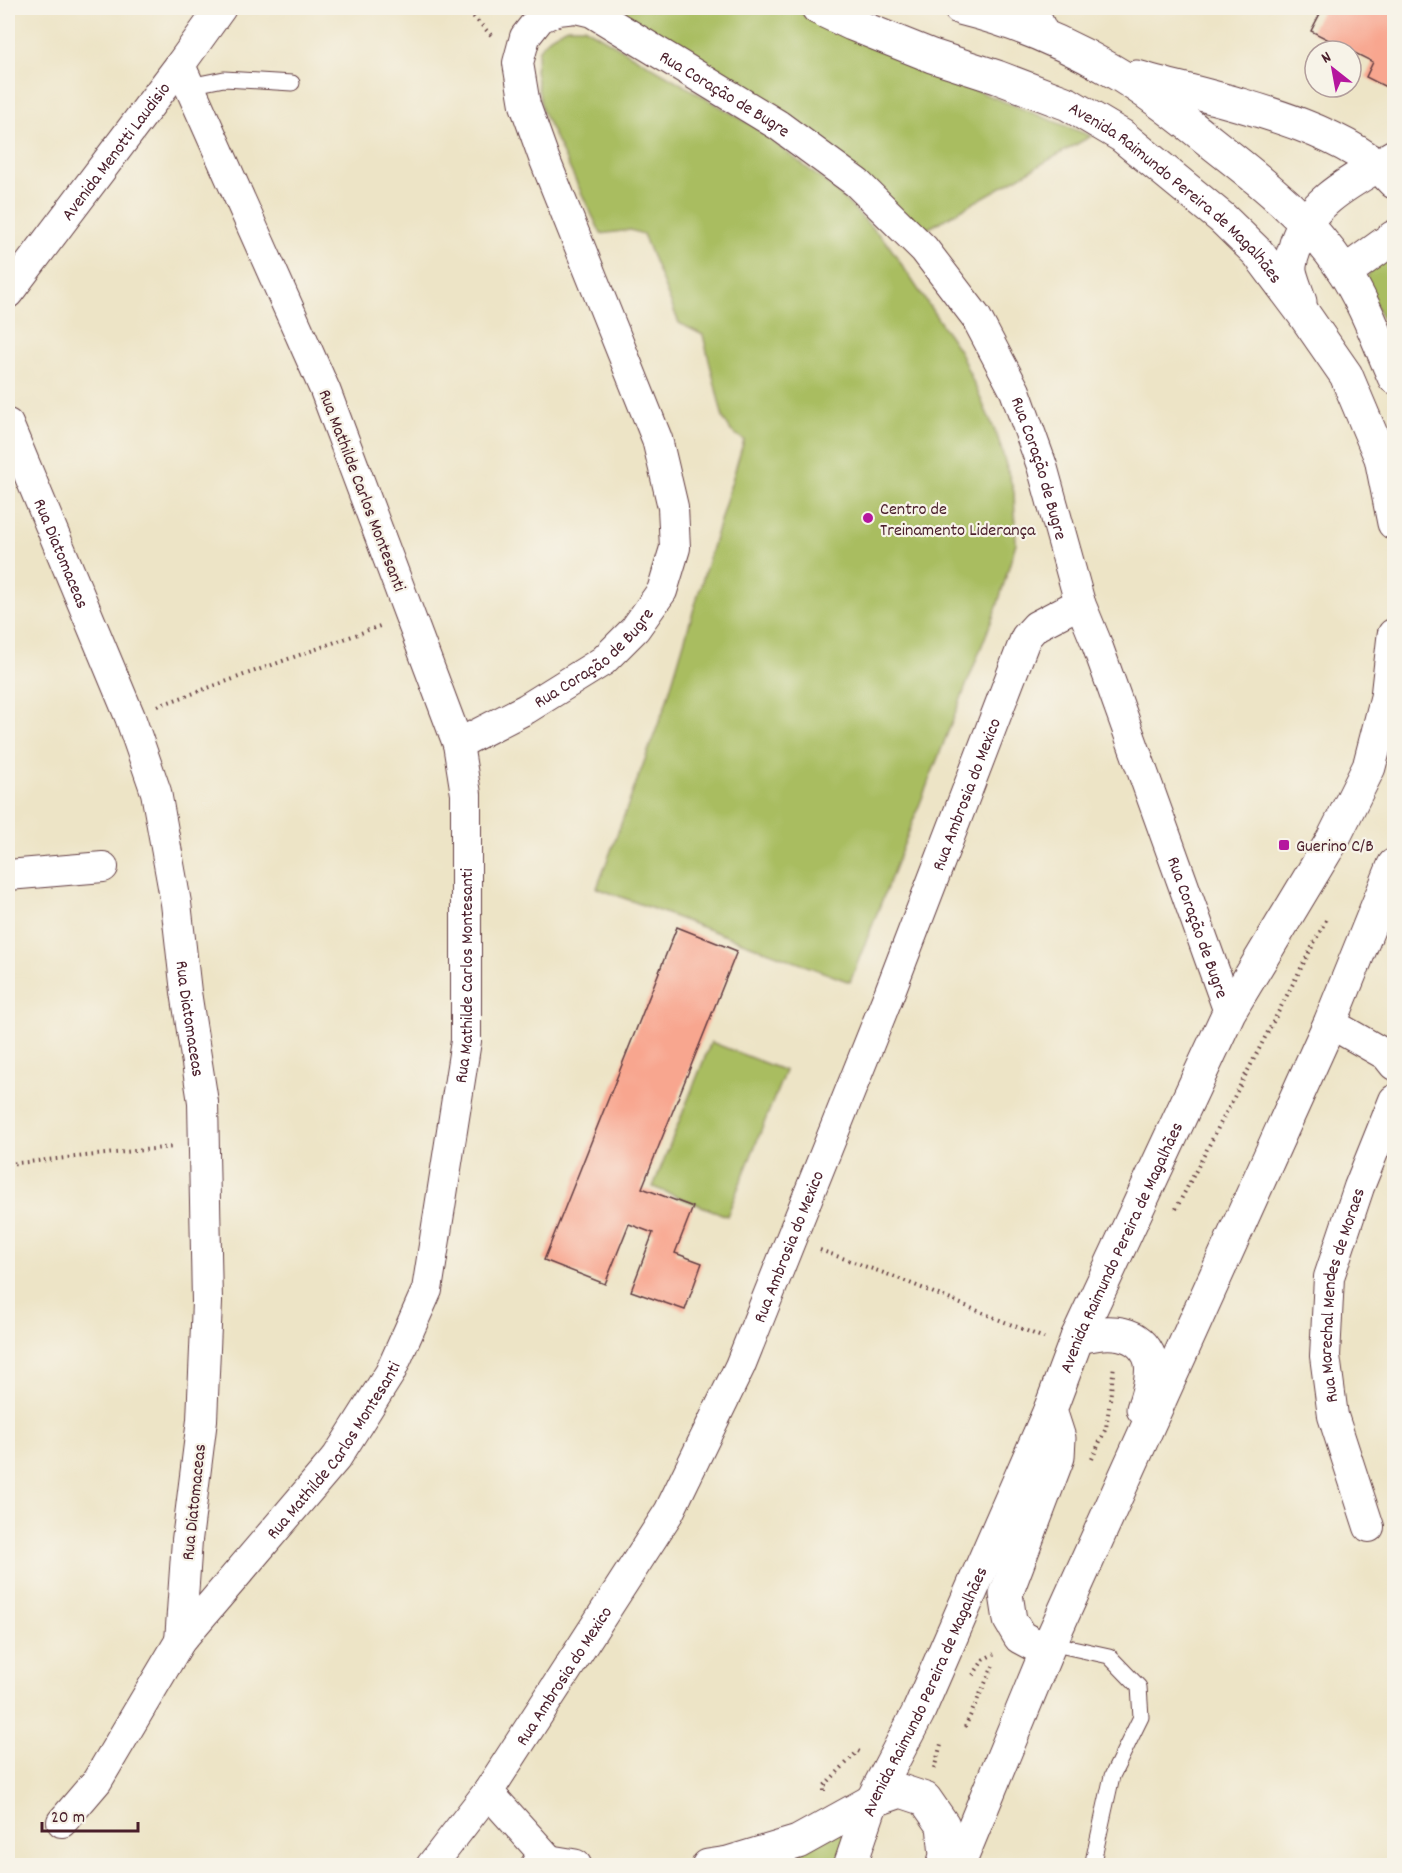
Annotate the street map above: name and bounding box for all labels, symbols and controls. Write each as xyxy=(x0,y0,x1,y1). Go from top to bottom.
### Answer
north arrow xyxy=(1303,39,1363,99)
street label: Rua Coração de Bugre xyxy=(654,46,794,145)
text: N xyxy=(1317,46,1336,70)
street label: Avenida Menotti Laudisio xyxy=(57,78,178,227)
street label: Avenida Raimundo Pereira de Magalhães xyxy=(1063,97,1287,290)
street label: Rua Mathilde Carlos Montesanti xyxy=(311,386,411,596)
street label: Rua Coração de Bugre xyxy=(1003,394,1072,543)
street label: Rua Diatomaceas xyxy=(26,495,94,613)
place label: Centro de Treinamento Liderança xyxy=(880,498,1036,544)
marker: Centro de Treinamento Liderança xyxy=(861,511,875,525)
street label: Rua Coração de Bugre xyxy=(530,604,661,716)
street label: Rua Ambrosia do Mexico xyxy=(927,715,1009,875)
place label: Guerino C/B xyxy=(1296,835,1374,860)
marker: Guerino C/B xyxy=(1277,838,1291,852)
street label: Rua Coração de Bugre xyxy=(1159,854,1233,1002)
street label: Rua Mathilde Carlos Montesanti xyxy=(450,868,481,1085)
street label: Rua Diatomaceas xyxy=(168,960,209,1079)
street label: Avenida Raimundo Pereira de Magalhães xyxy=(1055,1119,1191,1377)
street label: Rua Ambrosia do Mexico xyxy=(749,1168,832,1327)
street label: Rua Marechal Mendes de Moraes xyxy=(1315,1185,1373,1404)
street label: Rua Mathilde Carlos Montesanti xyxy=(262,1358,408,1546)
street label: Rua Diatomaceas xyxy=(177,1443,214,1562)
street label: Avenida Raimundo Pereira de Magalhães xyxy=(858,1563,995,1820)
street label: Rua Ambrosia do Mexico xyxy=(511,1602,620,1752)
scale bar xyxy=(42,1795,138,1833)
text: 20 m xyxy=(51,1806,85,1831)

